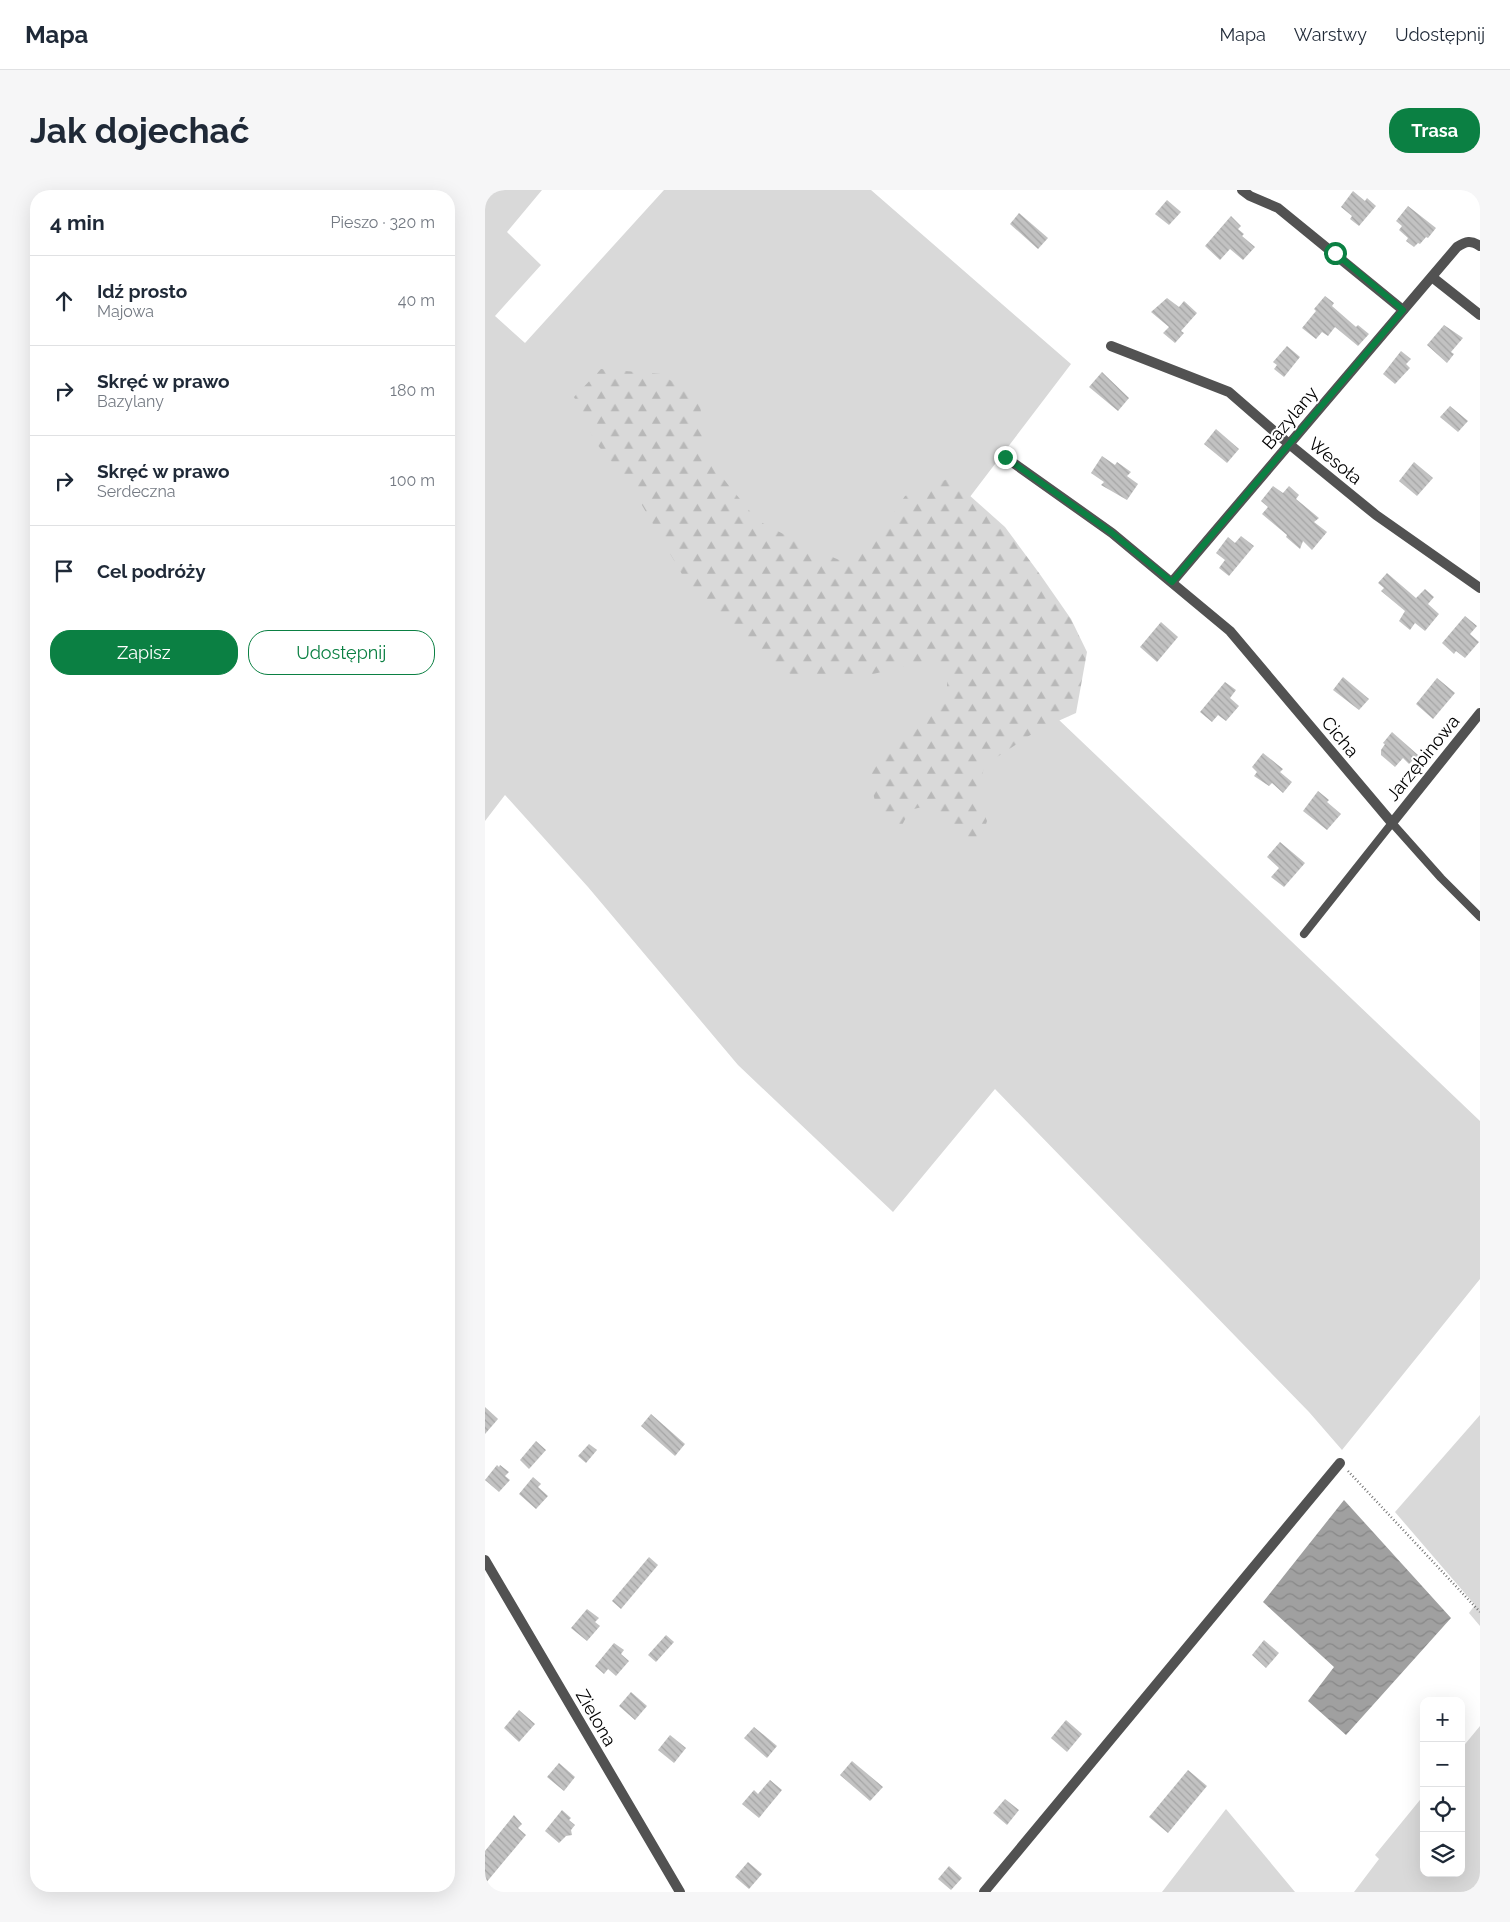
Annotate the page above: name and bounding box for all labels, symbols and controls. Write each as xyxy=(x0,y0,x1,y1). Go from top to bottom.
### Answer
text: Mapa xyxy=(25,20,88,49)
text: Mapa xyxy=(1219,24,1266,45)
text: Warstwy xyxy=(1294,24,1367,45)
text: Udostępnij xyxy=(1395,24,1485,45)
button: Trasa xyxy=(1389,108,1480,153)
text: Jak dojechać xyxy=(30,110,249,151)
text: 4 min xyxy=(50,210,105,235)
text: Pieszo · 320 m xyxy=(331,213,435,232)
route start xyxy=(1324,242,1347,265)
text: Idź prosto xyxy=(97,280,187,302)
icon: ahead xyxy=(50,287,78,315)
text: 40 m xyxy=(398,291,435,310)
text: Majowa xyxy=(97,302,154,321)
text: Skręć w prawo xyxy=(97,370,230,392)
icon: right xyxy=(50,377,78,405)
text: 180 m xyxy=(390,381,435,400)
street label: Bazylany xyxy=(1257,382,1322,453)
text: Bazylany xyxy=(97,392,164,411)
street label: Wesoła xyxy=(1304,433,1366,488)
route end xyxy=(994,446,1017,469)
text: Skręć w prawo xyxy=(97,460,230,482)
icon: right xyxy=(50,467,78,495)
text: 100 m xyxy=(390,471,435,490)
text: Serdeczna xyxy=(97,482,176,501)
icon: arrive xyxy=(50,557,78,585)
text: Cel podróży xyxy=(97,560,206,582)
button: Zapisz xyxy=(50,630,238,675)
button: Udostępnij xyxy=(248,630,435,675)
street label: Jarzębinowa xyxy=(1382,711,1463,805)
street label: Cicha xyxy=(1317,712,1363,761)
street label: Zielona xyxy=(572,1686,621,1750)
map controls xyxy=(1420,1697,1465,1877)
button: + xyxy=(1420,1697,1465,1742)
button: − xyxy=(1420,1742,1465,1787)
button: locate xyxy=(1420,1787,1465,1832)
button: layers xyxy=(1420,1832,1465,1877)

